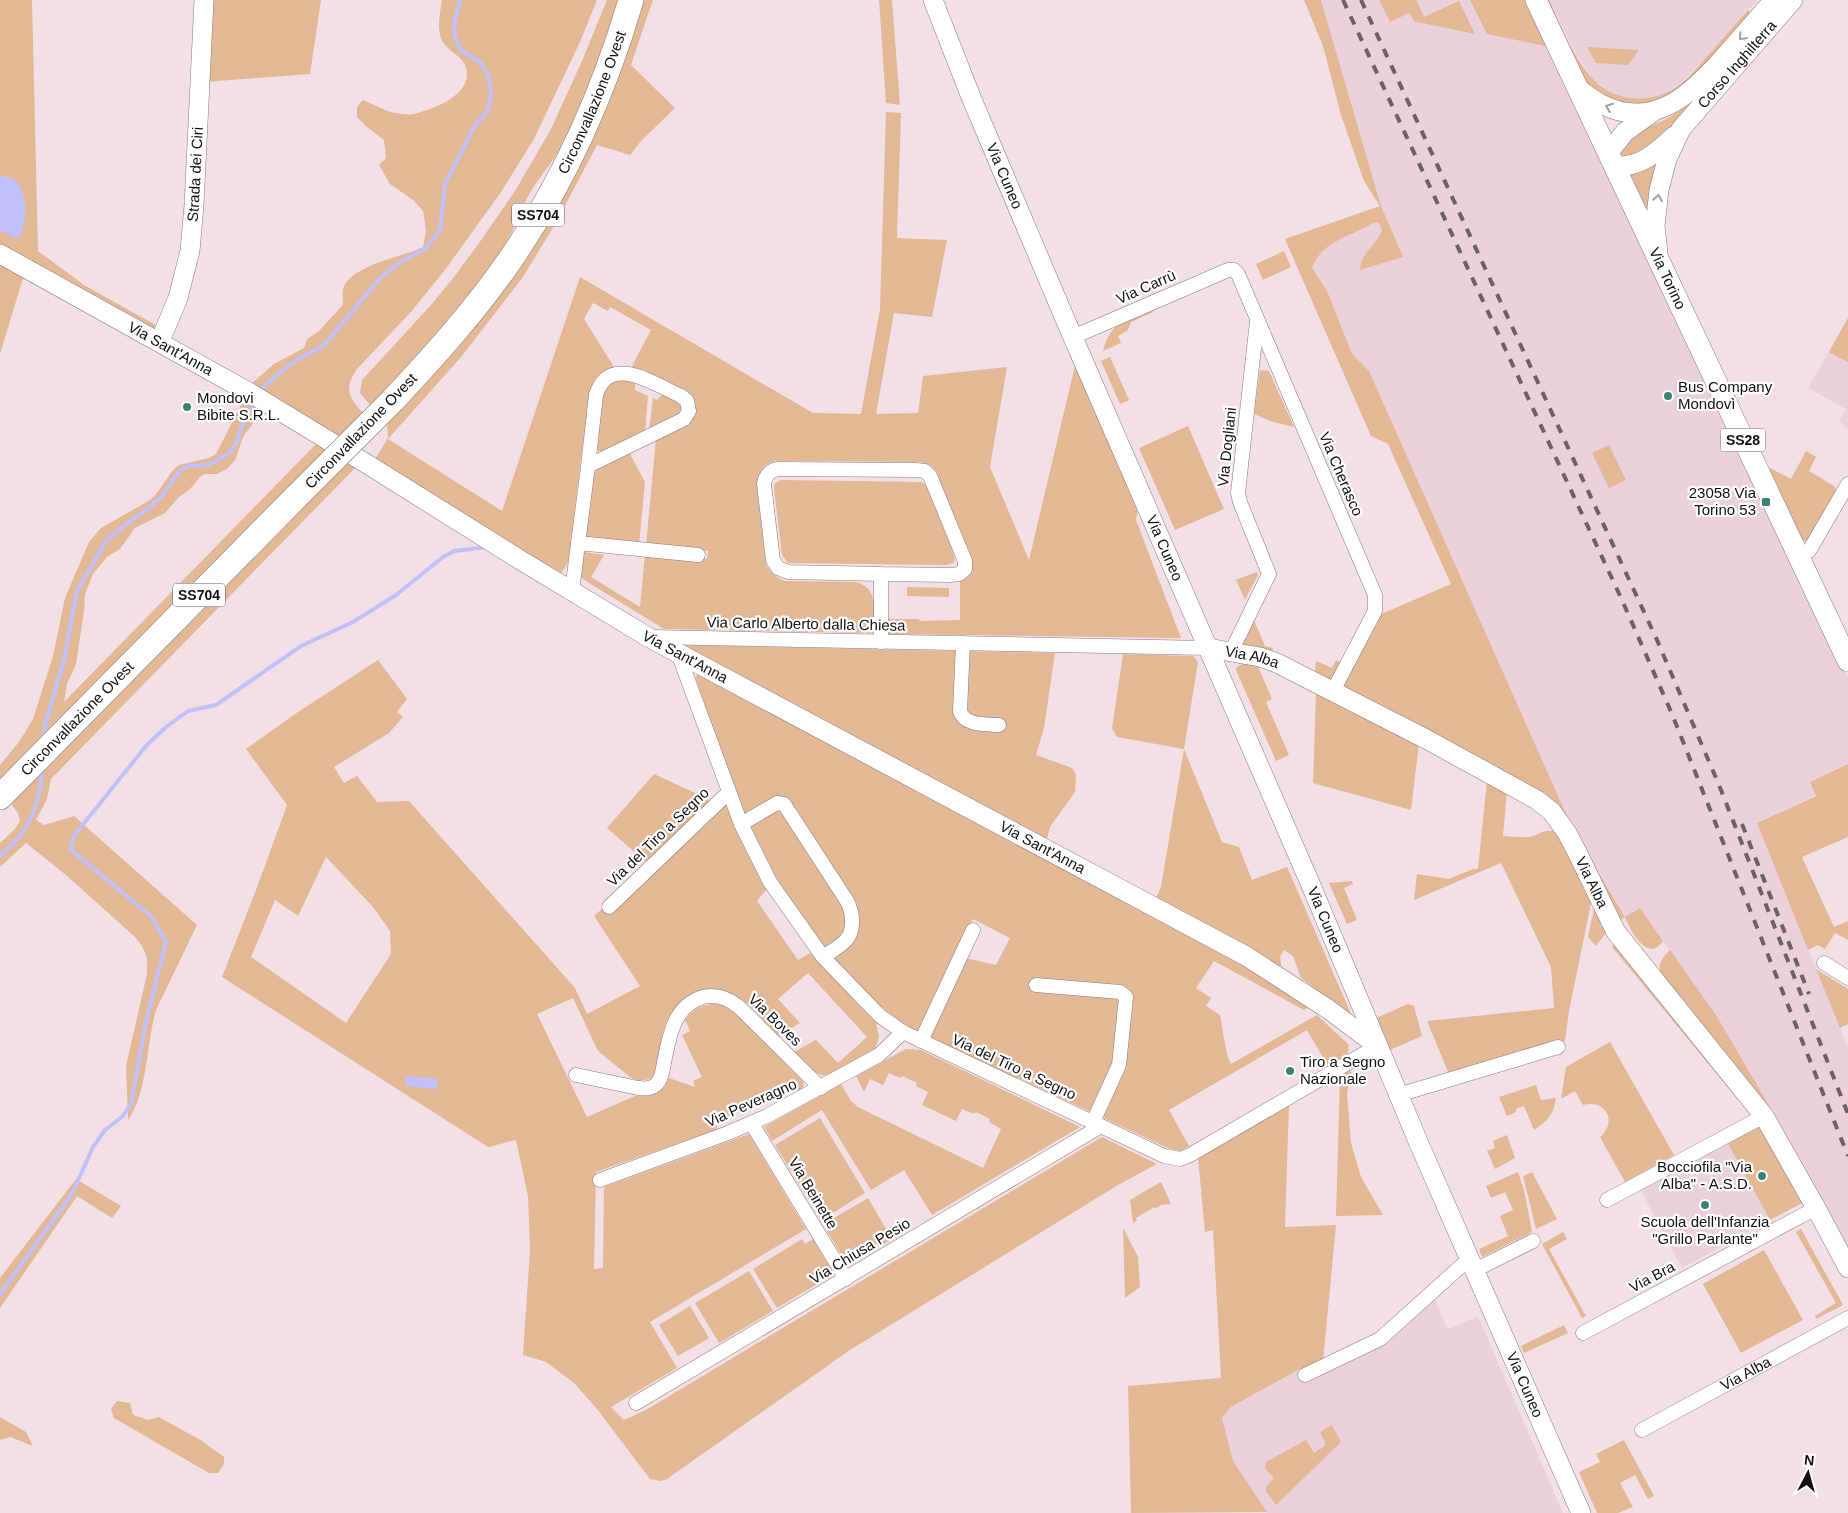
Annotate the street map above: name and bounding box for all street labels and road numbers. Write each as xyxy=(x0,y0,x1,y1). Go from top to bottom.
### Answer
street label: Corso Inghilterra xyxy=(1694,16,1780,112)
street label: Circonvallazione Ovest xyxy=(554,28,629,176)
street label: Strada dei Ciri xyxy=(184,126,206,222)
street label: Via Cuneo xyxy=(983,140,1026,211)
road number: SS704 xyxy=(512,204,564,226)
street label: Via Torino xyxy=(1646,245,1690,312)
street label: Via Carrù xyxy=(1114,266,1178,307)
street label: Via Sant'Anna xyxy=(125,318,217,379)
street label: Circonvallazione Ovest xyxy=(301,369,421,492)
street label: Via Dogliani xyxy=(1214,406,1239,488)
road number: SS28 xyxy=(1720,428,1766,452)
street label: Via Cherasco xyxy=(1316,429,1367,518)
street label: Via Cuneo xyxy=(1143,512,1187,583)
road number: SS704 xyxy=(173,584,225,606)
street label: Via Carlo Alberto dalla Chiesa xyxy=(706,613,906,634)
street label: Via Sant'Anna xyxy=(640,627,732,686)
street label: Via Alba xyxy=(1224,642,1282,671)
street label: Circonvallazione Ovest xyxy=(17,657,137,779)
street label: Via del Tiro a Segno xyxy=(603,784,712,890)
street label: Via Sant'Anna xyxy=(997,817,1089,877)
street label: Via Alba xyxy=(1573,854,1612,911)
street label: Via Cuneo xyxy=(1305,884,1347,955)
street label: Via Boves xyxy=(745,990,805,1049)
street label: Via del Tiro a Segno xyxy=(950,1030,1079,1103)
street label: Via Peveragno xyxy=(703,1075,799,1130)
street label: Via Beinette xyxy=(785,1154,841,1232)
street label: Via Chiusa Pesio xyxy=(807,1214,913,1287)
street label: Via Bra xyxy=(1626,1257,1678,1296)
street label: Via Cuneo xyxy=(1503,1349,1547,1420)
street label: Via Alba xyxy=(1717,1352,1774,1394)

